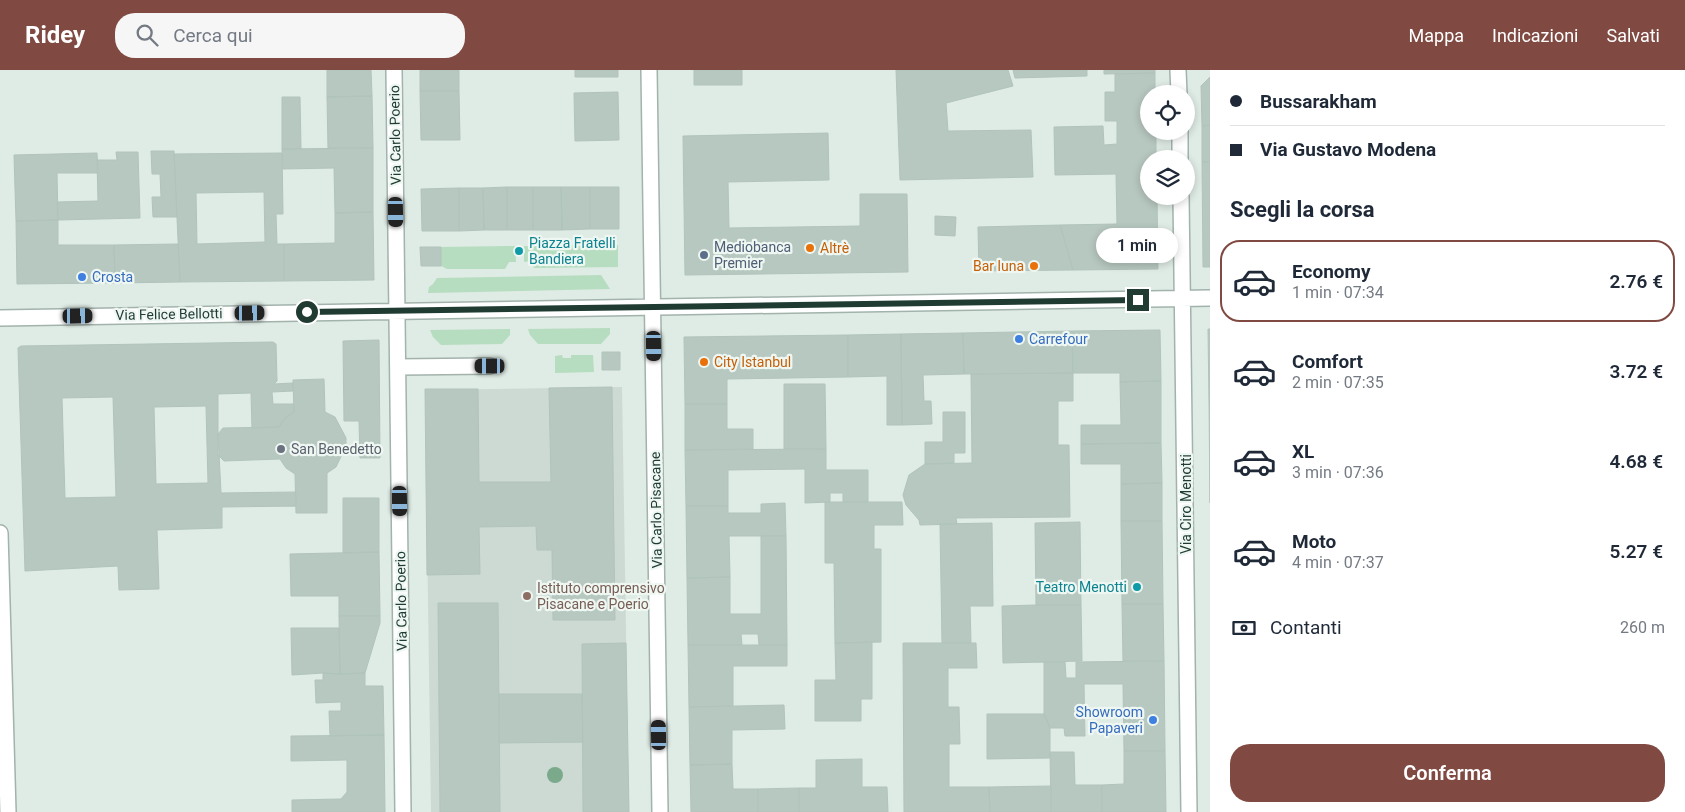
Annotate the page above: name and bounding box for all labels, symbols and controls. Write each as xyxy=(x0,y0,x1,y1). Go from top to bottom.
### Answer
search box xyxy=(115,13,465,58)
text: Ridey xyxy=(25,21,85,49)
icon: search xyxy=(133,21,161,49)
text: Cerca qui xyxy=(173,24,253,47)
text: Mappa xyxy=(1409,25,1464,46)
text: Indicazioni xyxy=(1492,25,1579,46)
text: Salvati xyxy=(1607,25,1660,46)
street label: Via Carlo Poerio xyxy=(386,85,404,185)
map controls xyxy=(1140,85,1195,205)
button: locate xyxy=(1140,85,1195,140)
text: Bussarakham xyxy=(1260,90,1377,113)
text: Via Gustavo Modena xyxy=(1260,138,1436,161)
button: layers xyxy=(1140,150,1195,205)
car xyxy=(388,197,403,227)
text: Scegli la corsa xyxy=(1230,197,1375,222)
callout: 1 min xyxy=(1097,228,1179,262)
place label: Piazza Fratelli Bandiera xyxy=(529,235,616,267)
text: 1 min xyxy=(1117,236,1157,255)
place label: Mediobanca Premier xyxy=(714,239,791,271)
place label: Altrè xyxy=(820,240,849,256)
marker: Altrè xyxy=(804,242,816,254)
marker: Piazza Fratelli Bandiera xyxy=(513,245,525,257)
marker: Mediobanca Premier xyxy=(698,249,710,261)
place label: Bar luna xyxy=(973,258,1024,274)
icon: car xyxy=(1232,259,1277,304)
marker: Bar luna xyxy=(1028,260,1040,272)
text: Economy xyxy=(1292,260,1371,283)
place label: Crosta xyxy=(92,269,133,285)
text: 2.76 € xyxy=(1609,270,1663,293)
marker: Crosta xyxy=(76,271,88,283)
text: 1 min · 07:34 xyxy=(1292,283,1384,302)
route end xyxy=(1127,289,1149,311)
route start xyxy=(296,301,318,323)
street label: Via Felice Bellotti xyxy=(115,305,223,323)
car xyxy=(234,305,265,321)
car xyxy=(62,308,93,324)
car xyxy=(646,331,661,361)
place label: Carrefour xyxy=(1029,331,1088,347)
marker: Carrefour xyxy=(1013,333,1025,345)
icon: car xyxy=(1232,349,1277,394)
text: Comfort xyxy=(1292,350,1363,373)
place label: City Istanbul xyxy=(714,354,791,370)
marker: City Istanbul xyxy=(698,356,710,368)
car xyxy=(475,359,505,374)
text: 3.72 € xyxy=(1609,360,1663,383)
text: 2 min · 07:35 xyxy=(1292,373,1384,392)
icon: car xyxy=(1232,439,1277,484)
text: XL xyxy=(1292,440,1314,463)
place label: San Benedetto xyxy=(291,441,382,457)
marker: San Benedetto xyxy=(275,443,287,455)
text: 4.68 € xyxy=(1609,450,1663,473)
street label: Via Carlo Pisacane xyxy=(647,451,665,569)
street label: Via Ciro Menotti xyxy=(1178,454,1194,554)
text: 3 min · 07:36 xyxy=(1292,463,1384,482)
car xyxy=(392,486,407,516)
icon: car xyxy=(1232,529,1277,574)
text: Moto xyxy=(1292,530,1336,553)
text: 5.27 € xyxy=(1609,540,1663,563)
street label: Via Carlo Poerio xyxy=(392,551,410,651)
text: 4 min · 07:37 xyxy=(1292,553,1384,572)
place label: Teatro Menotti xyxy=(1036,579,1127,595)
place label: Istituto comprensivo Pisacane e Poerio xyxy=(537,580,665,612)
marker: Teatro Menotti xyxy=(1131,581,1143,593)
marker: Istituto comprensivo Pisacane e Poerio xyxy=(521,590,533,602)
icon: cash xyxy=(1230,614,1258,642)
text: Contanti xyxy=(1270,616,1342,639)
text: 260 m xyxy=(1620,618,1665,637)
place label: Showroom Papaveri xyxy=(1076,704,1143,736)
marker: Showroom Papaveri xyxy=(1147,714,1159,726)
car xyxy=(651,720,666,750)
button: Conferma xyxy=(1230,744,1665,802)

